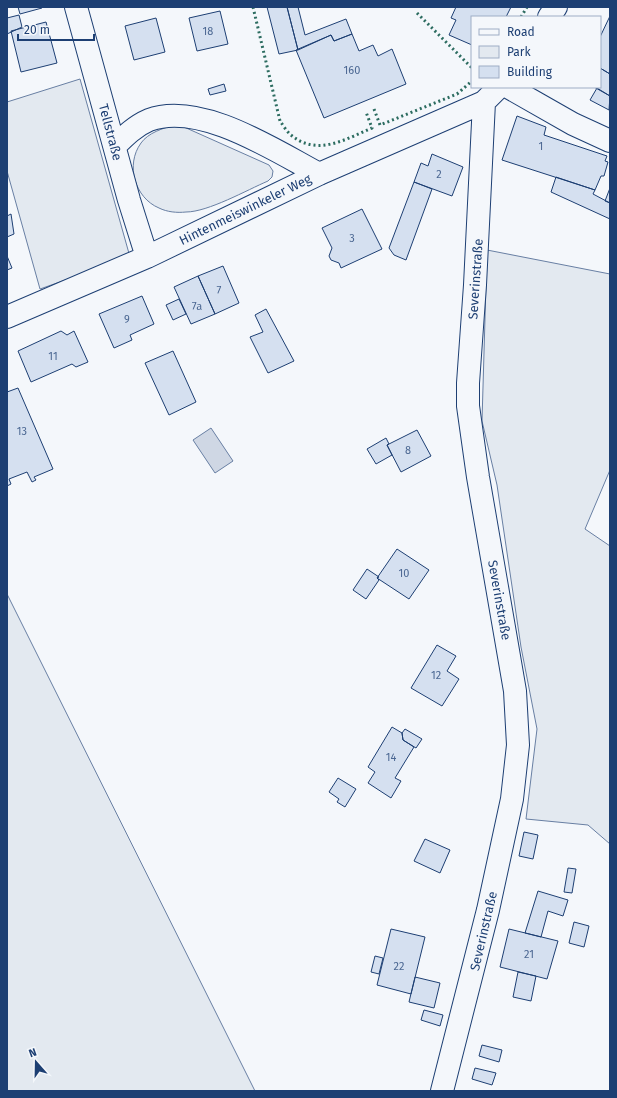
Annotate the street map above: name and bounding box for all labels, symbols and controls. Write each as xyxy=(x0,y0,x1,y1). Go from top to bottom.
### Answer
scale bar xyxy=(18,16,94,42)
legend xyxy=(471,16,601,88)
text: 20 m xyxy=(24,23,50,37)
house number: 18 xyxy=(203,25,213,38)
text: Road xyxy=(507,25,535,39)
text: Park xyxy=(507,45,531,59)
house number: 160 xyxy=(344,64,360,77)
text: Building xyxy=(507,65,553,79)
street label: Tellstraße xyxy=(96,102,125,162)
house number: 1 xyxy=(539,140,543,153)
house number: 2 xyxy=(436,168,442,181)
street label: Hintenmeiswinkeler Weg xyxy=(177,171,314,248)
house number: 3 xyxy=(349,232,355,245)
street label: Severinstraße xyxy=(465,238,486,320)
house number: 7 xyxy=(217,284,222,297)
house number: 7a xyxy=(192,300,202,313)
house number: 9 xyxy=(124,313,130,326)
house number: 11 xyxy=(48,350,58,363)
house number: 13 xyxy=(17,425,27,438)
house number: 8 xyxy=(405,444,411,457)
street label: Severinstraße xyxy=(485,559,514,641)
house number: 10 xyxy=(399,567,409,580)
house number: 12 xyxy=(431,669,441,682)
house number: 14 xyxy=(386,751,396,764)
street label: Severinstraße xyxy=(467,890,500,972)
house number: 21 xyxy=(524,948,534,961)
house number: 22 xyxy=(394,960,404,973)
north arrow xyxy=(16,1042,56,1082)
text: N xyxy=(27,1046,38,1060)

